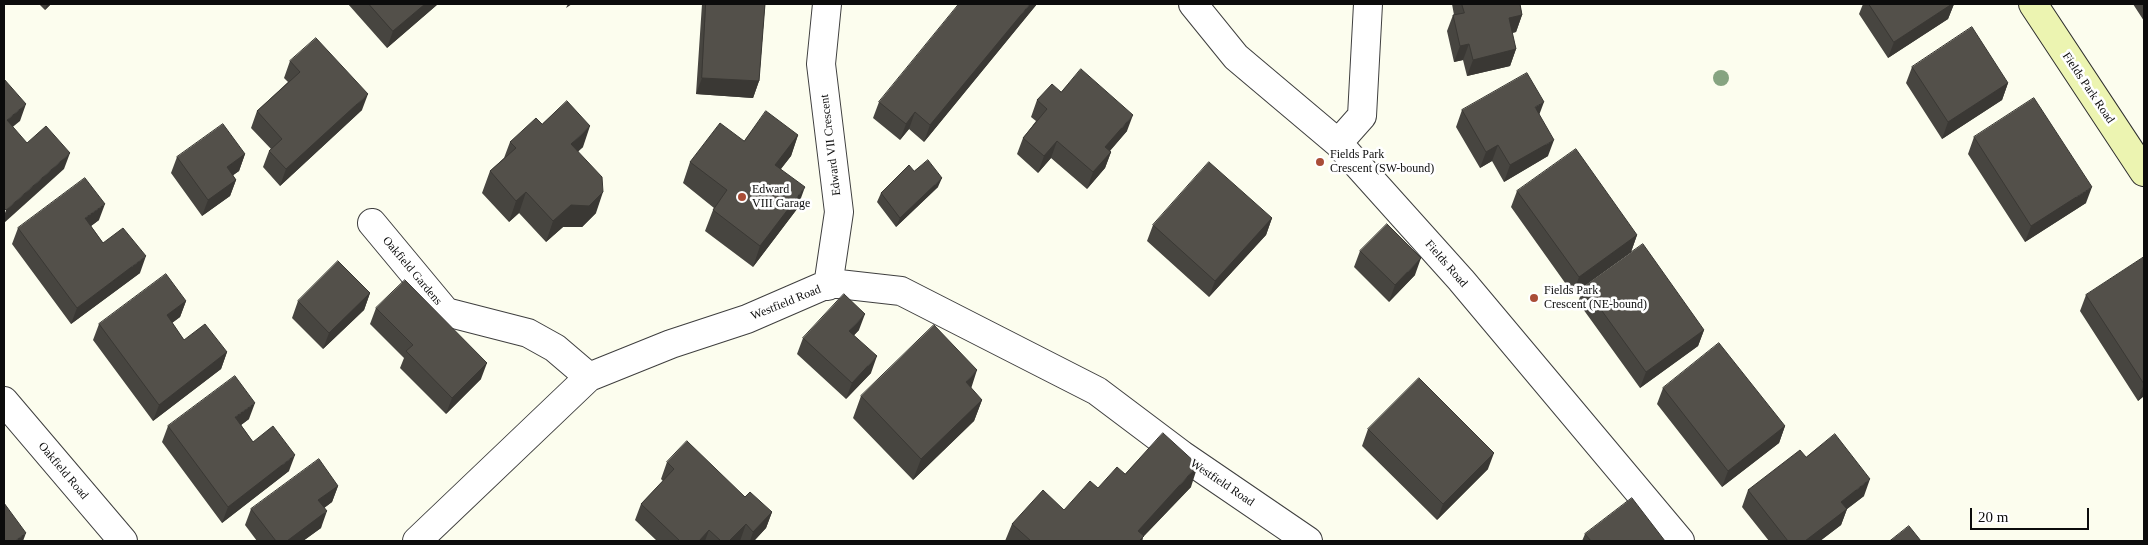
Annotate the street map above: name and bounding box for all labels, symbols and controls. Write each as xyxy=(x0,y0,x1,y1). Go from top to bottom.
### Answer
street label: Fields Park Road xyxy=(2059,50,2117,126)
street label: Edward VII Crescent xyxy=(818,94,844,196)
place label: Fields Park Crescent (SW-bound) xyxy=(1330,148,1434,176)
marker: Fields Park Crescent (SW-bound) xyxy=(1314,156,1326,168)
place label: Edward VIII Garage xyxy=(752,183,810,211)
marker: Edward VIII Garage xyxy=(736,191,748,203)
street label: Oakfield Gardens xyxy=(379,234,445,308)
street label: Fields Road xyxy=(1422,238,1470,290)
street label: Westfield Road xyxy=(749,282,823,324)
place label: Fields Park Crescent (NE-bound) xyxy=(1544,284,1647,312)
marker: Fields Park Crescent (NE-bound) xyxy=(1528,292,1540,304)
street label: Oakfield Road xyxy=(35,439,91,503)
street label: Westfield Road xyxy=(1187,456,1257,510)
scale bar xyxy=(1973,498,2092,530)
text: 20 m xyxy=(1978,509,2008,525)

